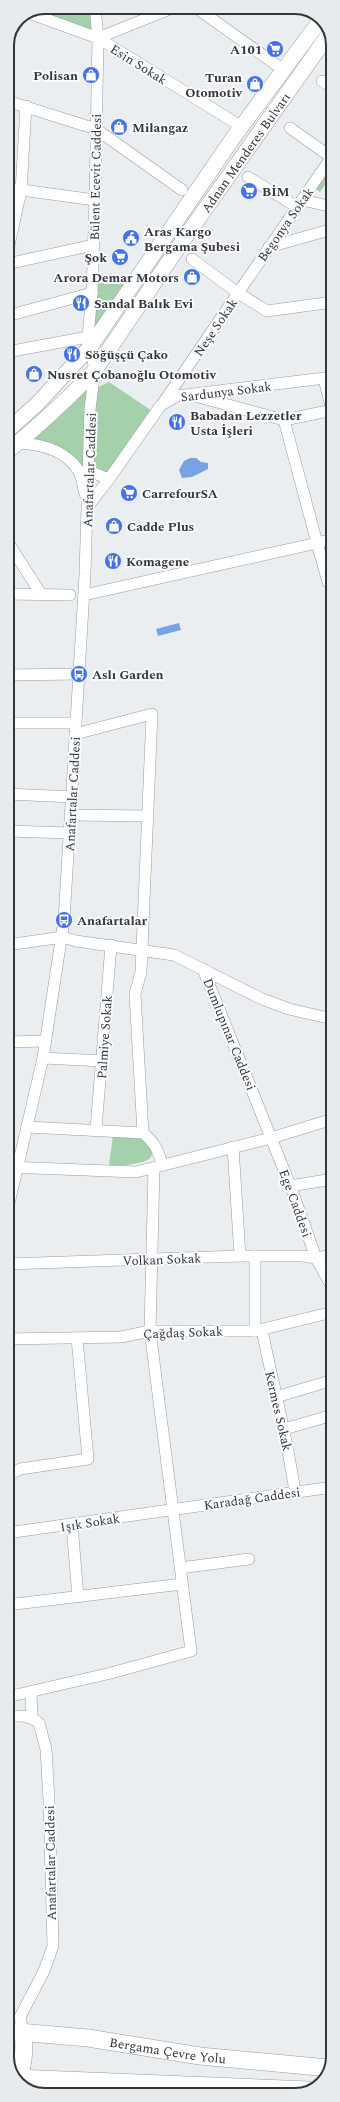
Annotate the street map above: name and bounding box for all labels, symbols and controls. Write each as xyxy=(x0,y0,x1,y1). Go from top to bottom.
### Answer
street label: Esin Sokak xyxy=(106,39,171,90)
supermarket icon: A101 xyxy=(265,39,285,59)
place label: A101 xyxy=(230,40,262,60)
shop icon: Polisan xyxy=(81,65,101,85)
place label: Polisan xyxy=(33,66,78,86)
place label: Turan Otomotiv xyxy=(185,68,243,103)
shop icon: Turan Otomotiv xyxy=(245,74,265,94)
street label: Adnan Menderes Bulvarı xyxy=(197,89,296,217)
street label: Bülent Ecevit Caddesi xyxy=(85,113,107,241)
shop icon: Milangaz xyxy=(109,117,129,137)
place label: Milangaz xyxy=(132,118,188,138)
supermarket icon: BİM xyxy=(239,181,259,201)
place label: BİM xyxy=(262,182,290,202)
street label: Begonya Sokak xyxy=(253,183,319,266)
place label: Aras Kargo Bergama Şubesi xyxy=(144,222,240,257)
public building icon: Aras Kargo Bergama Şubesi xyxy=(121,228,141,248)
supermarket icon: Şok xyxy=(110,247,130,267)
place label: Şok xyxy=(84,248,107,268)
shop icon: Arora Demar Motors xyxy=(182,267,202,287)
place label: Arora Demar Motors xyxy=(53,268,179,288)
restaurant icon: Sandal Balık Evi xyxy=(71,293,91,313)
place label: Sandal Balık Evi xyxy=(94,294,193,314)
street label: Neşe Sokak xyxy=(189,294,243,361)
restaurant icon: Söğüşçü Çako xyxy=(62,344,82,364)
place label: Söğüşçü Çako xyxy=(85,345,168,365)
shop icon: Nusret Çobanoğlu Otomotiv xyxy=(24,364,44,384)
place label: Nusret Çobanoğlu Otomotiv xyxy=(47,365,217,385)
street label: Sardunya Sokak xyxy=(180,377,273,407)
place label: Babadan Lezzetler Usta İşleri xyxy=(190,406,302,441)
street label: Anafartalar Caddesi xyxy=(78,412,102,528)
restaurant icon: Babadan Lezzetler Usta İşleri xyxy=(167,412,187,432)
supermarket icon: CarrefourSA xyxy=(119,483,139,503)
place label: CarrefourSA xyxy=(142,484,218,504)
shop icon: Cadde Plus xyxy=(104,516,124,536)
place label: Cadde Plus xyxy=(127,517,194,537)
restaurant icon: Komagene xyxy=(103,551,123,571)
place label: Komagene xyxy=(126,552,189,572)
bus stop icon: Aslı Garden xyxy=(69,664,89,684)
place label: Aslı Garden xyxy=(92,665,164,685)
street label: Anafartalar Caddesi xyxy=(60,736,86,852)
bus stop icon: Anafartalar xyxy=(54,910,74,930)
place label: Anafartalar xyxy=(77,911,147,931)
street label: Dumlupınar Caddesi xyxy=(197,975,261,1094)
street label: Palmiye Sokak xyxy=(92,995,118,1080)
street label: Ege Caddesi xyxy=(273,1166,317,1240)
street label: Volkan Sokak xyxy=(122,1249,202,1271)
street label: Çağdaş Sokak xyxy=(143,1322,223,1344)
street label: Kermes Sokak xyxy=(259,1369,297,1453)
street label: Karadağ Caddesi xyxy=(203,1482,302,1516)
street label: Işık Sokak xyxy=(59,1508,121,1538)
street label: Anafartalar Caddesi xyxy=(40,1805,62,1921)
street label: Bergama Çevre Yolu xyxy=(108,2033,227,2069)

